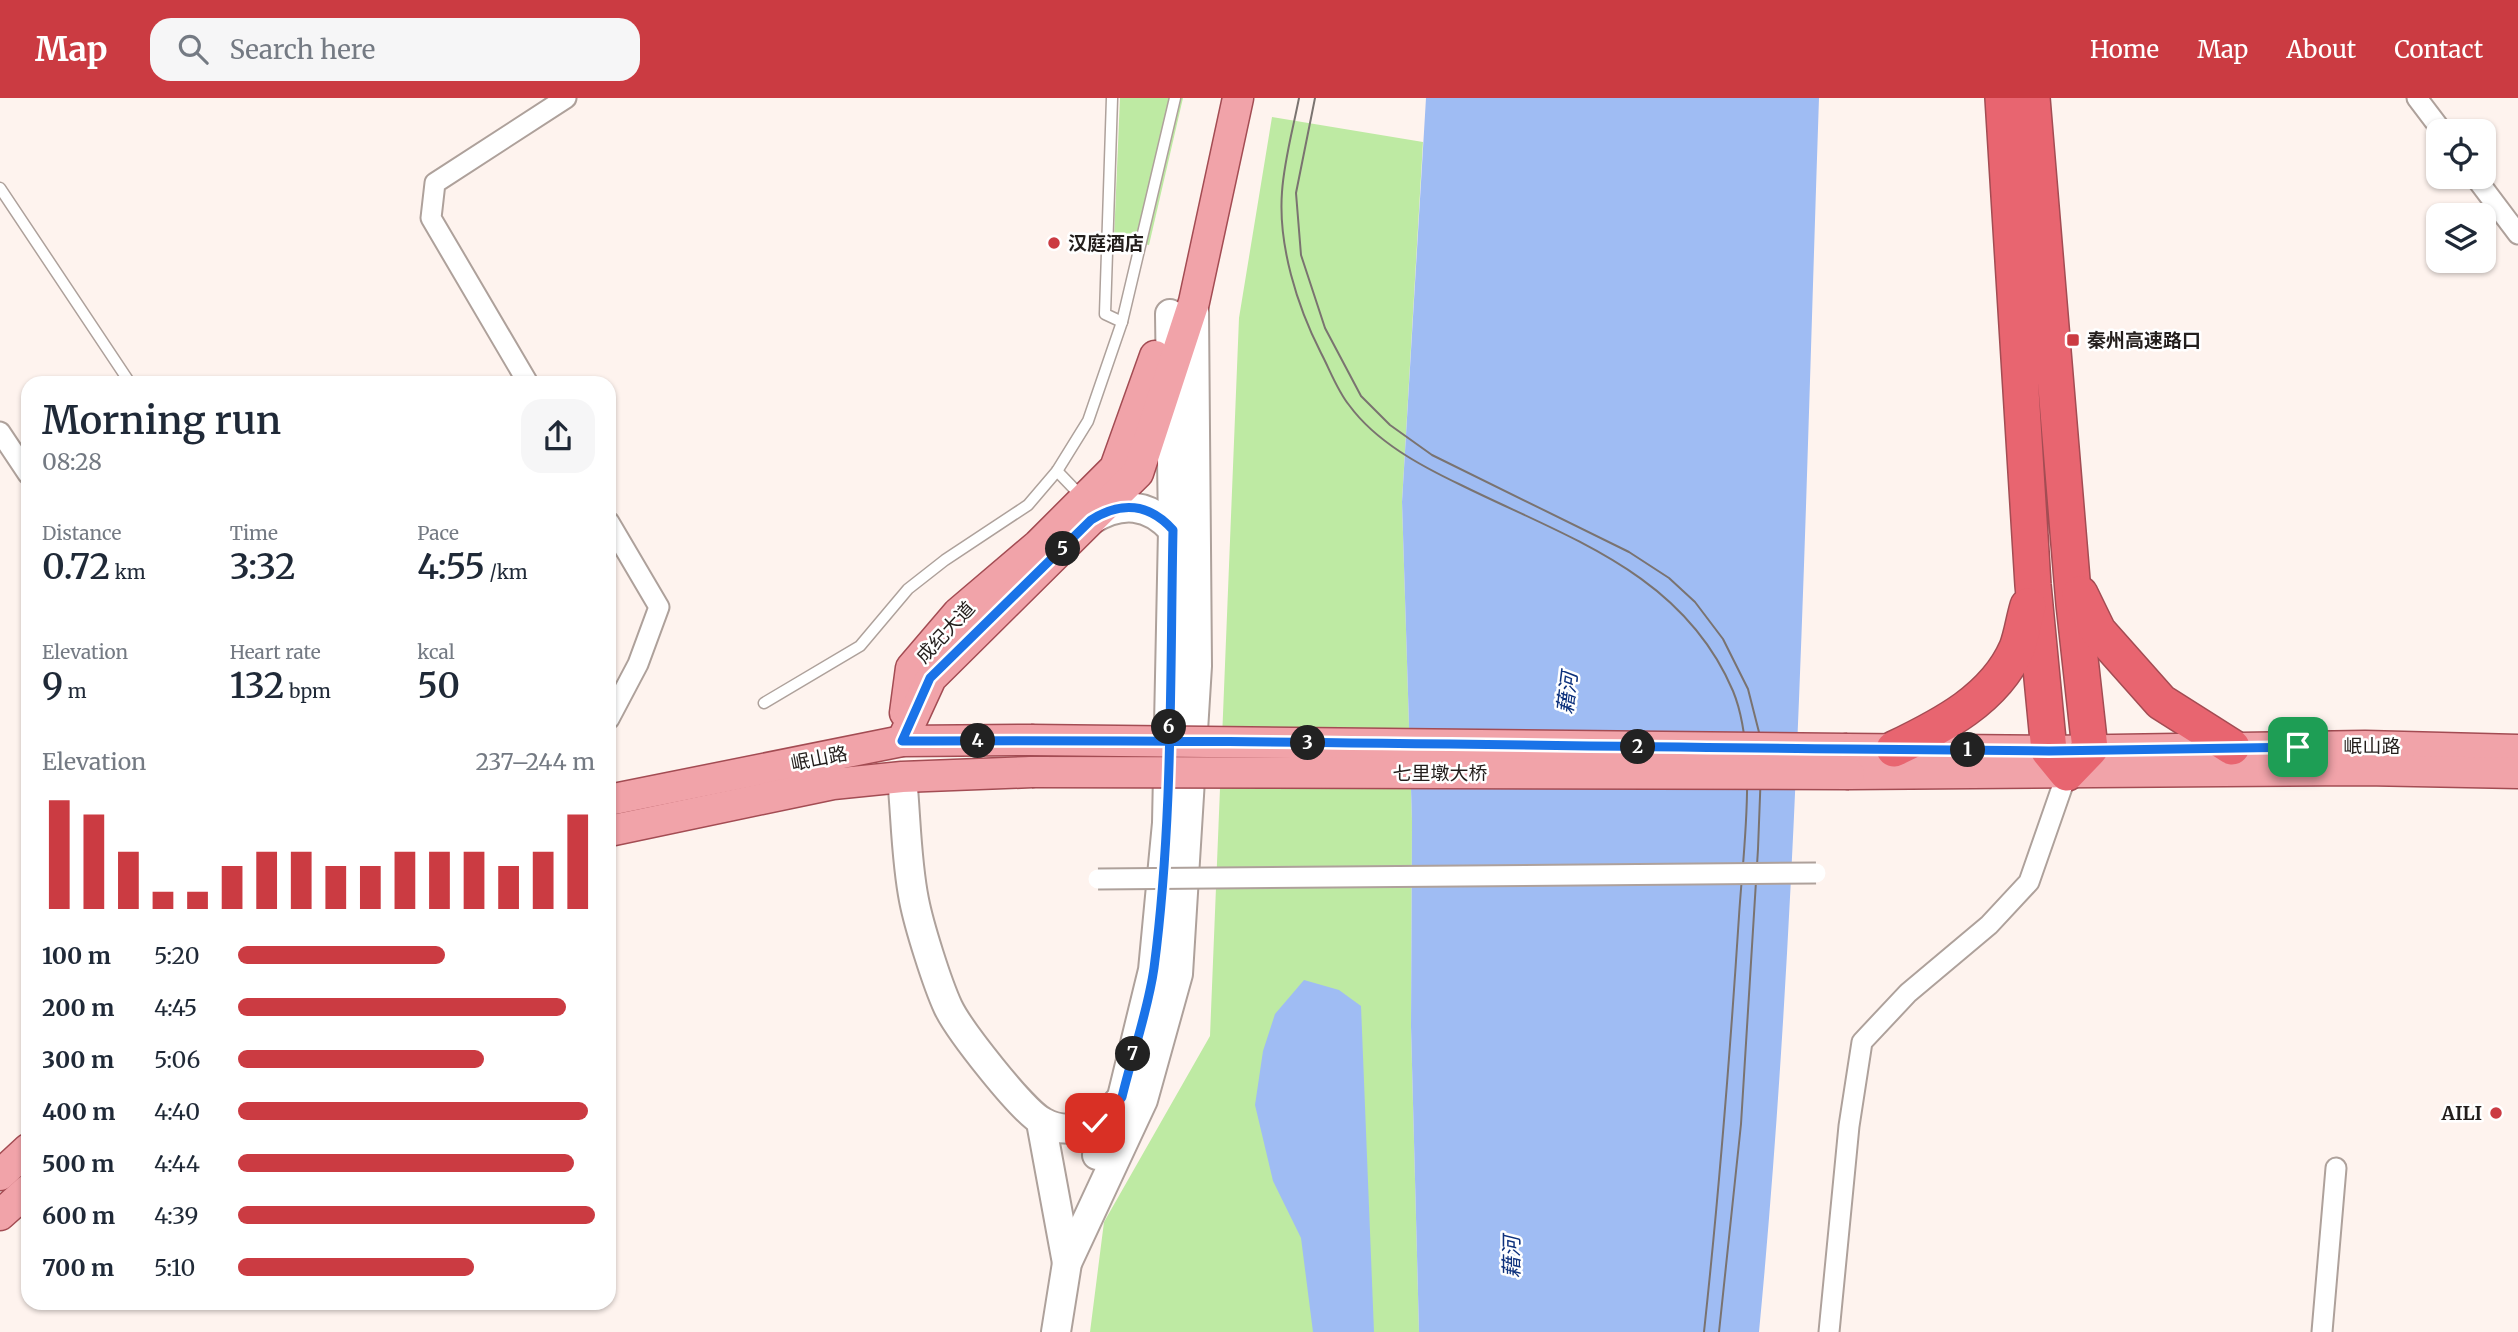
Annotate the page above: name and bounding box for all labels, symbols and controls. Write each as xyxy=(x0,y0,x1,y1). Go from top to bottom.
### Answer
search box xyxy=(150,18,640,81)
text: Map xyxy=(35,29,108,70)
icon: search xyxy=(174,30,212,68)
text: Search here xyxy=(230,33,375,66)
text: Home xyxy=(2090,34,2159,65)
text: Map xyxy=(2197,34,2248,65)
text: About xyxy=(2286,34,2356,65)
text: Contact xyxy=(2394,34,2483,65)
map controls xyxy=(2426,119,2496,273)
button: locate xyxy=(2426,119,2496,189)
button: layers xyxy=(2426,203,2496,273)
place label: 汉庭酒店 xyxy=(1068,231,1144,255)
marker: 汉庭酒店 xyxy=(1046,235,1062,251)
place label: 秦州高速路口 xyxy=(2087,328,2201,352)
marker: 秦州高速路口 xyxy=(2065,332,2081,348)
text: Morning run xyxy=(42,397,281,444)
button: share xyxy=(521,399,595,473)
text: 08:28 xyxy=(42,447,102,476)
text: Distance xyxy=(42,521,121,545)
text: Time xyxy=(230,521,278,545)
text: Pace xyxy=(417,521,459,545)
pin: 5 xyxy=(1046,532,1080,566)
text: 5 xyxy=(1057,536,1068,560)
text: 0.72 xyxy=(42,545,110,589)
text: 3:32 xyxy=(230,545,296,589)
text: 4:55 xyxy=(417,545,485,589)
text: km xyxy=(110,560,146,584)
text: /km xyxy=(485,560,528,584)
street label: 成纪大道 xyxy=(910,596,980,668)
text: Elevation xyxy=(42,640,128,664)
text: Heart rate xyxy=(230,640,321,664)
text: kcal xyxy=(417,640,455,664)
text: 9 xyxy=(42,664,63,708)
text: 132 xyxy=(230,664,284,708)
text: 50 xyxy=(417,664,460,708)
water label: 藉河 xyxy=(1551,667,1583,715)
text: m xyxy=(63,679,87,703)
text: bpm xyxy=(284,679,331,703)
pin: 6 xyxy=(1152,710,1186,744)
text: 6 xyxy=(1163,714,1174,738)
pin xyxy=(2268,717,2328,777)
pin: 4 xyxy=(960,724,996,758)
pin: 3 xyxy=(1290,726,1326,760)
text: 4 xyxy=(971,728,984,752)
icon: arrive xyxy=(2279,728,2317,766)
text: 3 xyxy=(1302,730,1313,754)
pin: 2 xyxy=(1620,730,1656,764)
pin: 1 xyxy=(1951,732,1986,768)
text: 2 xyxy=(1632,734,1643,758)
street label: 岷山路 xyxy=(2343,734,2401,758)
text: 1 xyxy=(1963,737,1972,761)
street label: 岷山路 xyxy=(789,741,849,775)
text: Elevation xyxy=(42,747,146,776)
text: 237–244 m xyxy=(475,747,595,776)
street label: 七里墩大桥 xyxy=(1392,761,1488,785)
text: 100 m xyxy=(42,941,111,970)
text: 5:20 xyxy=(154,941,200,970)
text: 200 m xyxy=(42,993,114,1022)
text: 4:45 xyxy=(154,993,197,1022)
pin: 7 xyxy=(1116,1037,1150,1072)
text: 7 xyxy=(1127,1041,1138,1065)
text: 300 m xyxy=(42,1045,114,1074)
text: 5:06 xyxy=(154,1045,200,1074)
pin xyxy=(1065,1093,1125,1153)
text: 400 m xyxy=(42,1097,116,1126)
text: 4:40 xyxy=(154,1097,200,1126)
place label: AILI xyxy=(2440,1101,2482,1125)
icon: check xyxy=(1076,1104,1114,1142)
marker: AILI xyxy=(2488,1105,2504,1121)
text: 500 m xyxy=(42,1149,114,1178)
text: 4:44 xyxy=(154,1149,200,1178)
text: 600 m xyxy=(42,1201,115,1230)
text: 4:39 xyxy=(154,1201,198,1230)
water label: 藉河 xyxy=(1498,1232,1525,1278)
text: 700 m xyxy=(42,1253,114,1282)
text: 5:10 xyxy=(154,1253,195,1282)

